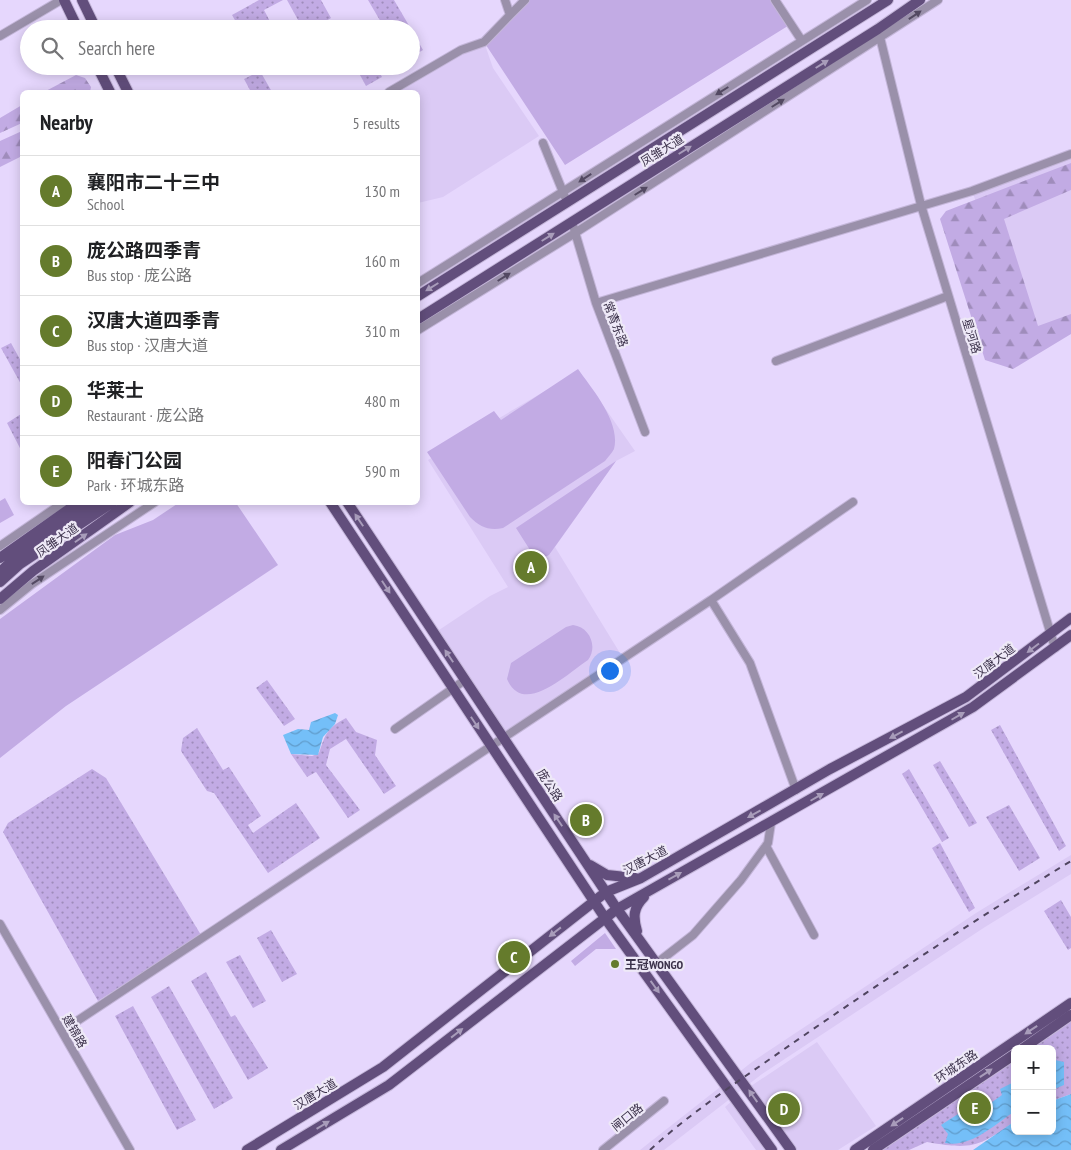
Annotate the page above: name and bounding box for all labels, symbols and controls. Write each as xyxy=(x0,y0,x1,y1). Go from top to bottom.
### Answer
one-way arrow xyxy=(908,11,922,20)
search box xyxy=(20,20,420,75)
icon: search xyxy=(38,34,66,62)
text: Search here xyxy=(78,36,155,60)
one-way arrow xyxy=(816,59,829,68)
one-way arrow xyxy=(716,87,729,96)
one-way arrow xyxy=(772,99,785,108)
text: Nearby xyxy=(40,109,93,136)
text: 5 results xyxy=(353,113,400,133)
street label: 凤雏大道 xyxy=(638,131,686,169)
one-way arrow xyxy=(678,146,692,155)
text: 襄阳市二十三中 xyxy=(87,170,220,194)
one-way arrow xyxy=(578,173,592,183)
text: A xyxy=(52,181,60,201)
text: 130 m xyxy=(365,181,400,201)
one-way arrow xyxy=(635,186,648,195)
text: School xyxy=(87,194,124,214)
one-way arrow xyxy=(541,232,554,242)
text: 庞公路四季青 xyxy=(87,238,201,262)
text: B xyxy=(52,251,60,271)
text: 160 m xyxy=(365,251,400,271)
text: Bus stop · 庞公路 xyxy=(87,265,192,285)
one-way arrow xyxy=(497,272,510,282)
one-way arrow xyxy=(426,282,439,292)
street label: 常青东路 xyxy=(600,299,632,349)
text: 汉唐大道四季青 xyxy=(87,308,220,332)
street label: 星河路 xyxy=(960,317,984,355)
text: C xyxy=(52,321,60,341)
text: 310 m xyxy=(365,321,400,341)
text: Bus stop · 汉唐大道 xyxy=(87,335,208,355)
text: 华莱士 xyxy=(87,378,144,402)
text: D xyxy=(52,391,60,411)
text: 480 m xyxy=(365,391,400,411)
text: Restaurant · 庞公路 xyxy=(87,405,204,425)
text: 阳春门公园 xyxy=(87,448,182,472)
text: E xyxy=(53,461,59,481)
text: 590 m xyxy=(365,461,400,481)
text: Park · 环城东路 xyxy=(87,475,185,495)
one-way arrow xyxy=(354,514,364,527)
street label: 凤雏大道 xyxy=(33,520,81,560)
one-way arrow xyxy=(74,533,88,543)
pin: A xyxy=(515,548,547,586)
one-way arrow xyxy=(32,575,45,585)
one-way arrow xyxy=(381,580,391,594)
street label: 汉唐大道 xyxy=(970,641,1018,681)
one-way arrow xyxy=(1027,642,1040,653)
one-way arrow xyxy=(444,649,454,662)
your location xyxy=(597,658,623,684)
one-way arrow xyxy=(951,711,964,720)
one-way arrow xyxy=(470,716,480,729)
one-way arrow xyxy=(889,731,903,739)
street label: 庞公路 xyxy=(534,766,566,804)
one-way arrow xyxy=(810,792,824,801)
pin: B xyxy=(570,801,602,839)
one-way arrow xyxy=(747,809,761,818)
one-way arrow xyxy=(554,813,563,827)
street label: 汉唐大道 xyxy=(620,842,670,878)
one-way arrow xyxy=(669,872,682,881)
one-way arrow xyxy=(549,927,562,938)
pin: C xyxy=(498,938,530,976)
place label: 王冠WONGO xyxy=(625,957,684,972)
marker: 王冠WONGO xyxy=(609,958,621,970)
one-way arrow xyxy=(650,980,660,994)
street label: 建锦路 xyxy=(60,1012,90,1050)
one-way arrow xyxy=(1024,1025,1038,1035)
one-way arrow xyxy=(450,1028,464,1038)
map controls xyxy=(1011,1045,1056,1135)
button: + xyxy=(1011,1045,1056,1090)
street label: 环城东路 xyxy=(932,1046,980,1086)
one-way arrow xyxy=(979,1068,992,1078)
street label: 汉唐大道 xyxy=(291,1075,339,1113)
one-way arrow xyxy=(748,1089,758,1102)
pin: E xyxy=(959,1089,991,1127)
pin: D xyxy=(768,1090,800,1128)
button: − xyxy=(1011,1090,1056,1135)
street label: 闸口路 xyxy=(608,1100,646,1134)
one-way arrow xyxy=(890,1117,903,1127)
one-way arrow xyxy=(317,1120,330,1129)

